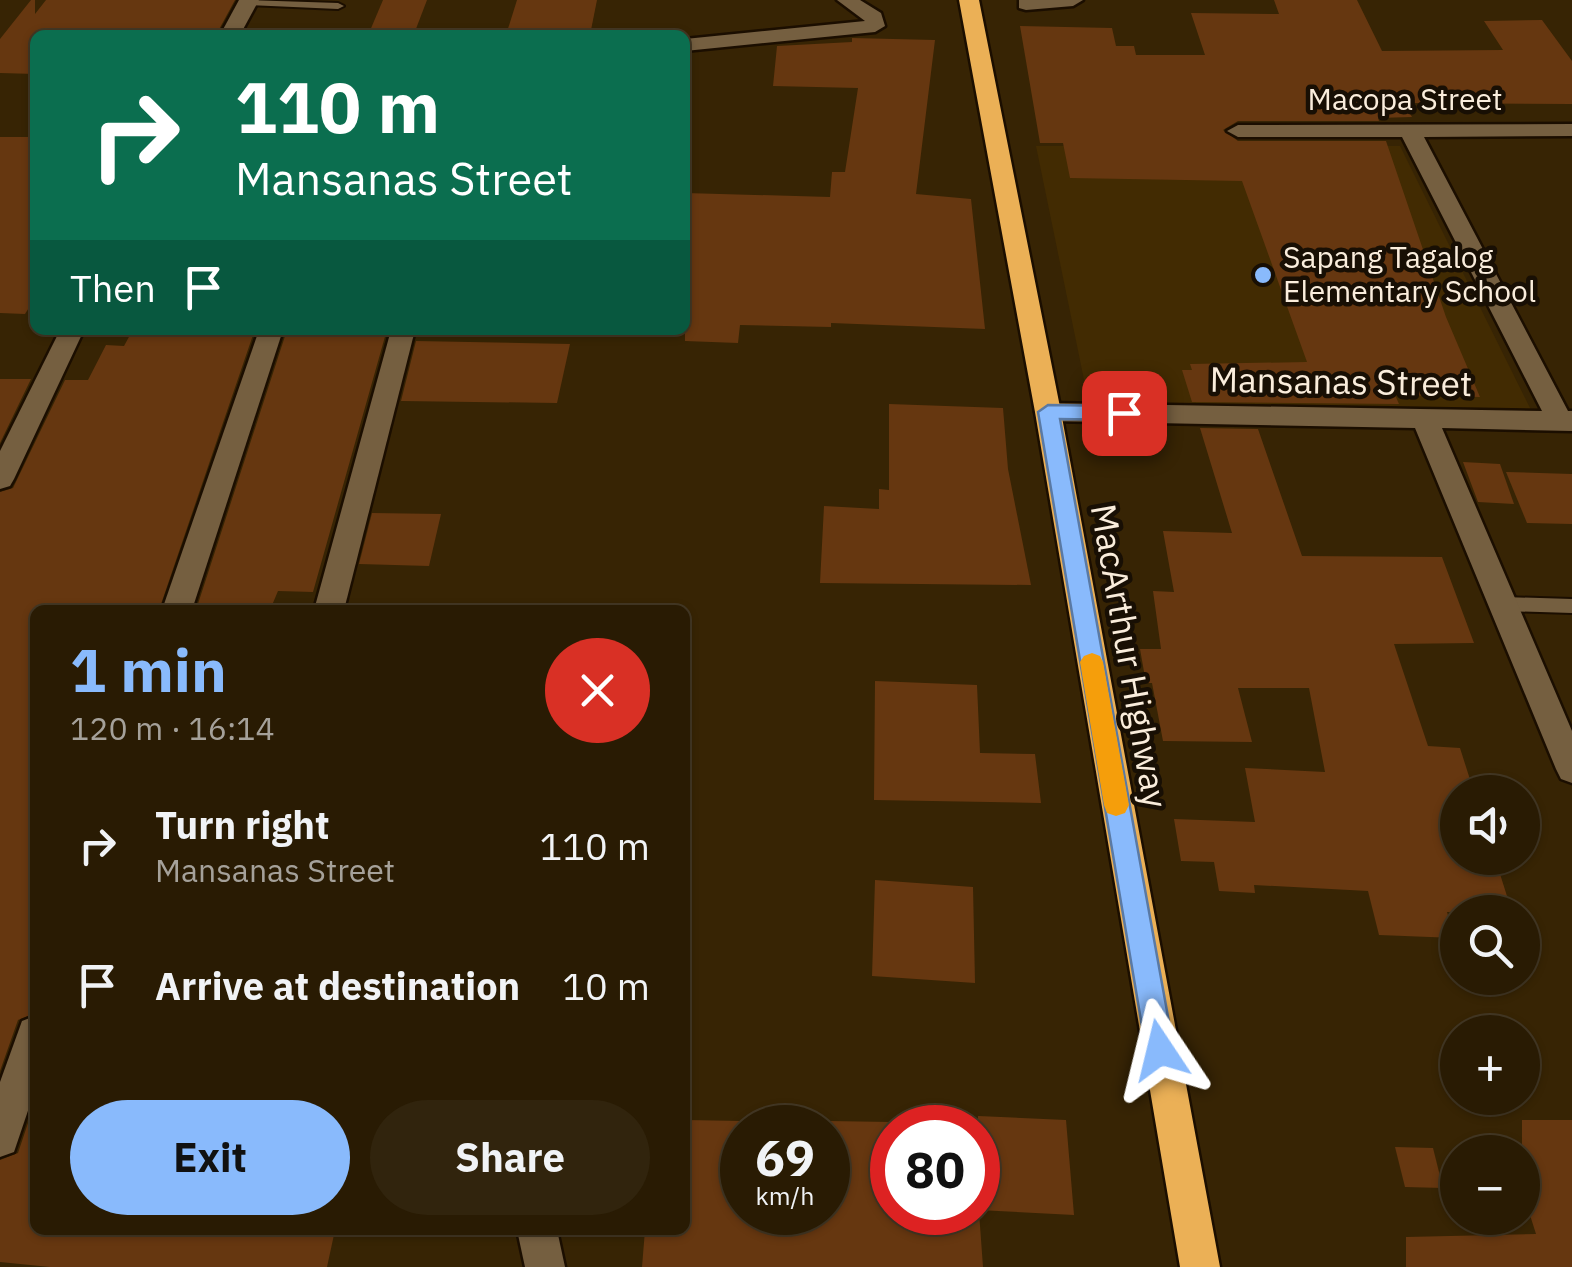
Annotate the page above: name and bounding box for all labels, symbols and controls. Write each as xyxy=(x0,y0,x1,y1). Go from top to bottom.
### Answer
text: 110 m xyxy=(235,61,440,152)
icon: right xyxy=(70,70,200,200)
street label: Macopa Street xyxy=(1308,79,1502,118)
text: Mansanas Street xyxy=(235,149,573,207)
place label: Sapang Tagalog Elementary School xyxy=(1283,237,1536,310)
icon: arrive xyxy=(176,260,231,315)
text: Then xyxy=(70,263,156,312)
marker: Sapang Tagalog Elementary School xyxy=(1252,264,1274,286)
street label: Mansanas Street xyxy=(1209,356,1473,406)
pin xyxy=(1082,371,1167,456)
icon: arrive xyxy=(1097,386,1152,441)
street label: MacArthur Highway xyxy=(1081,500,1179,811)
text: 1 min xyxy=(70,630,227,709)
button: close xyxy=(545,638,650,743)
text: 120 m · 16:14 xyxy=(70,707,275,749)
map controls xyxy=(1440,775,1540,1235)
button: sound xyxy=(1440,775,1540,875)
text: Turn right xyxy=(155,800,330,849)
icon: right xyxy=(70,818,125,873)
text: 110 m xyxy=(539,821,650,870)
text: Mansanas Street xyxy=(155,849,395,891)
button: search xyxy=(1440,895,1540,995)
icon: arrive xyxy=(70,958,125,1013)
text: Arrive at destination xyxy=(155,961,520,1010)
text: 10 m xyxy=(562,961,650,1010)
position arrow xyxy=(1108,998,1212,1102)
button: + xyxy=(1440,1015,1540,1115)
button: Exit xyxy=(70,1100,350,1215)
button: Share xyxy=(370,1100,650,1215)
speed limit sign: 80 xyxy=(870,1105,1000,1235)
text: 69 xyxy=(755,1125,815,1190)
button: − xyxy=(1440,1135,1540,1235)
text: km/h xyxy=(756,1179,814,1212)

